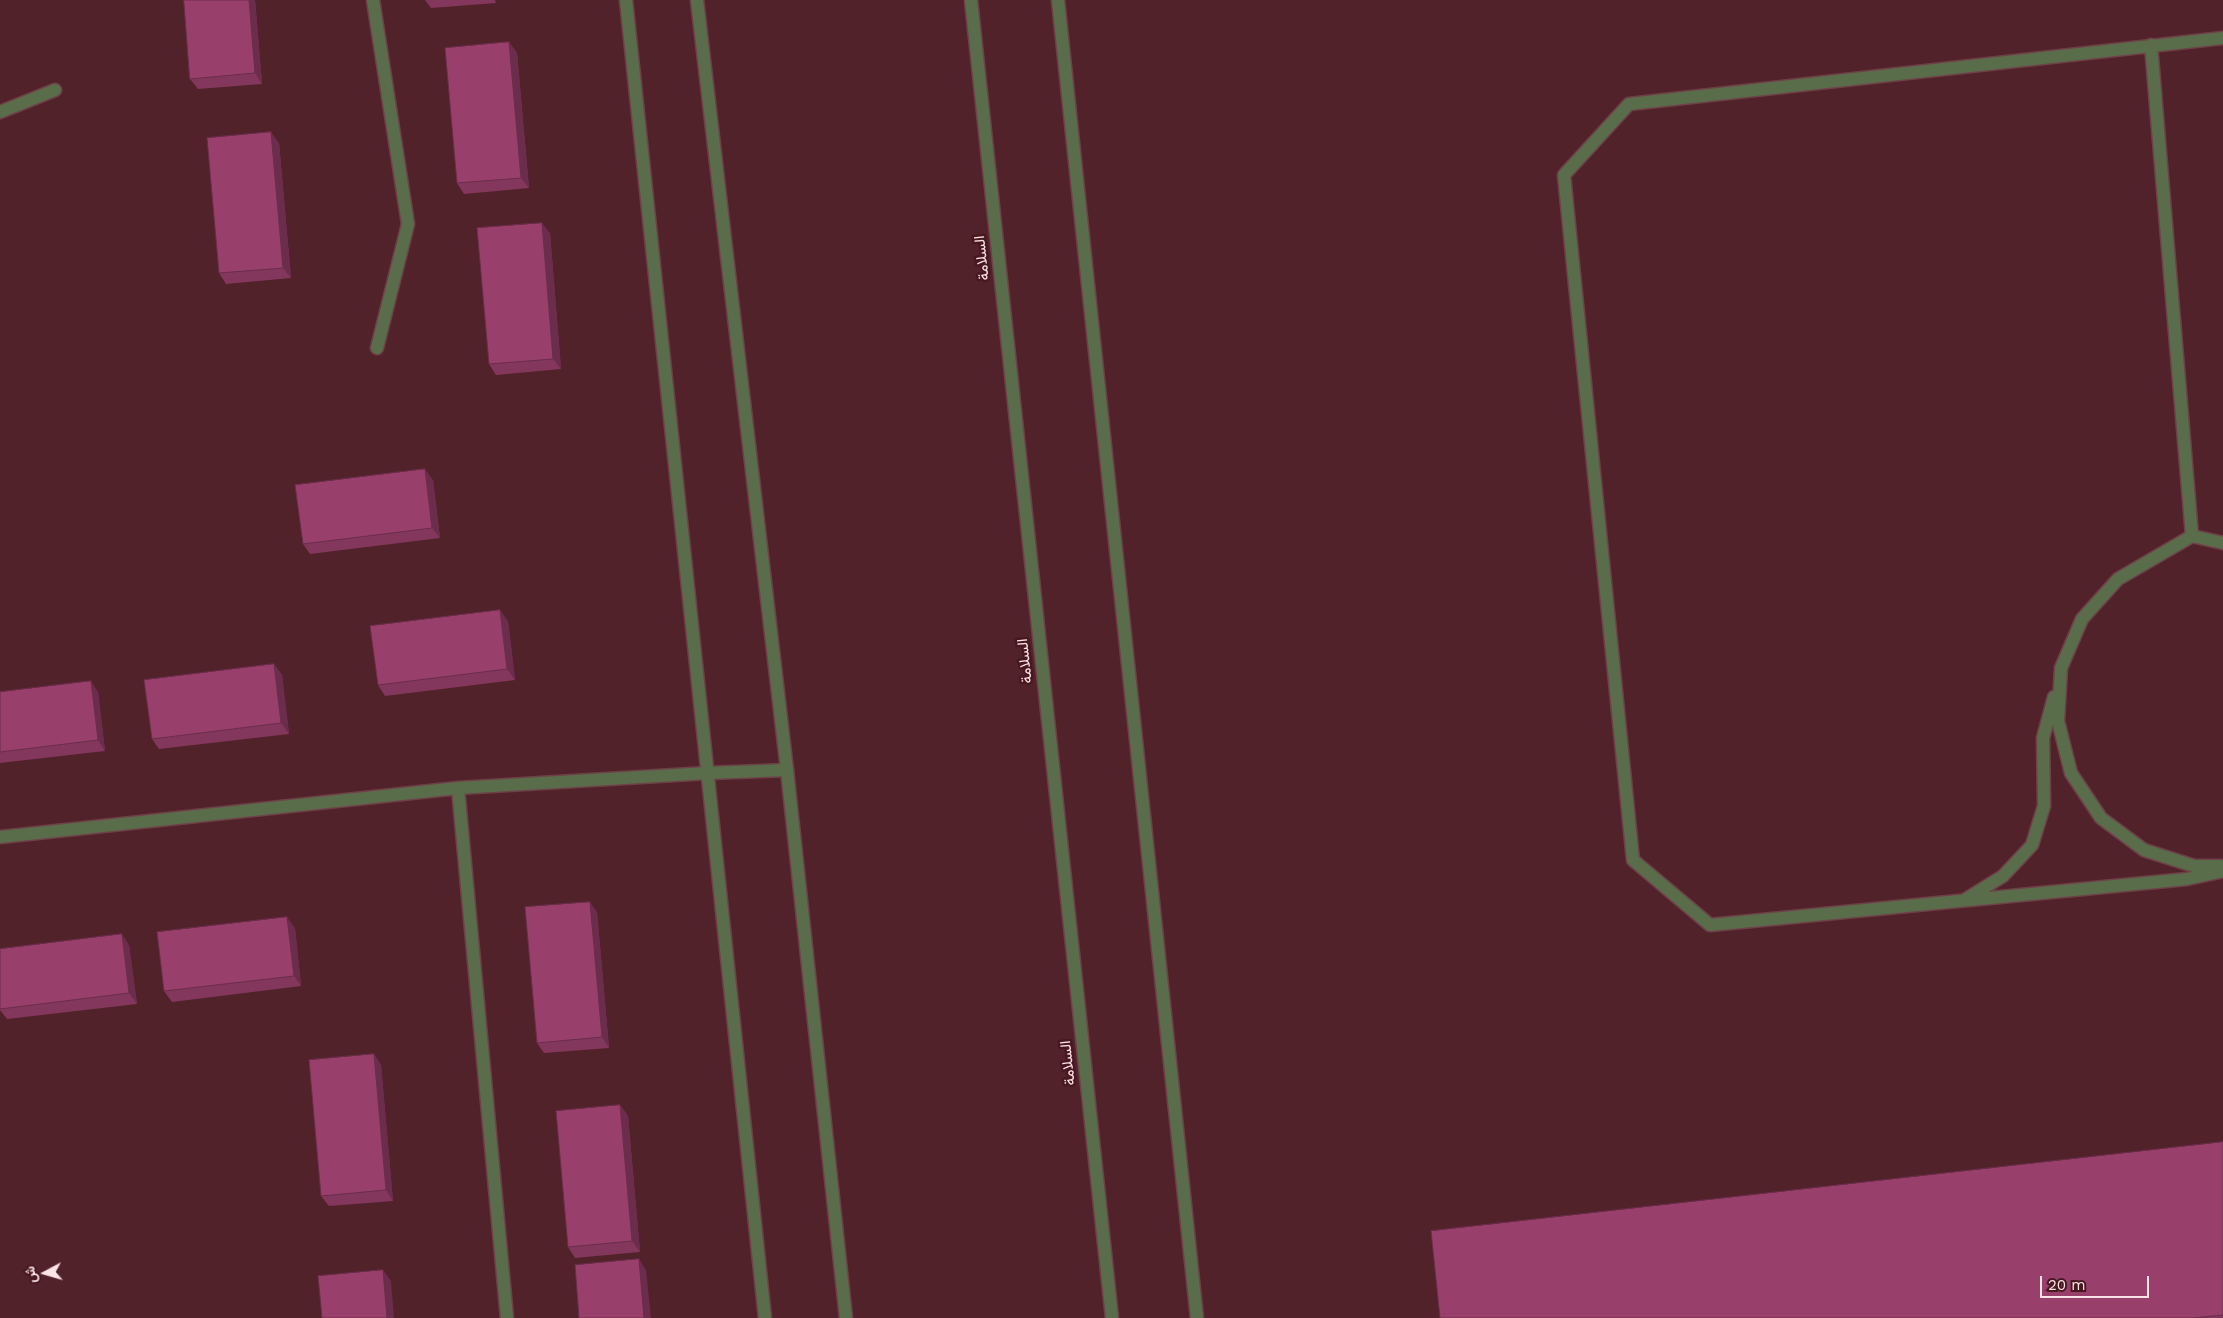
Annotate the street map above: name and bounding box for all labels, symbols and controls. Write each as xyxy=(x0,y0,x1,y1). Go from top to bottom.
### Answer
street label: السلامة xyxy=(971,235,993,281)
street label: السلامة xyxy=(1014,638,1036,684)
street label: السلامة xyxy=(1057,1040,1079,1086)
north arrow xyxy=(20,1248,70,1298)
text: ش xyxy=(21,1265,39,1284)
scale bar xyxy=(2043,1266,2152,1298)
text: 20 m xyxy=(2048,1276,2086,1294)

